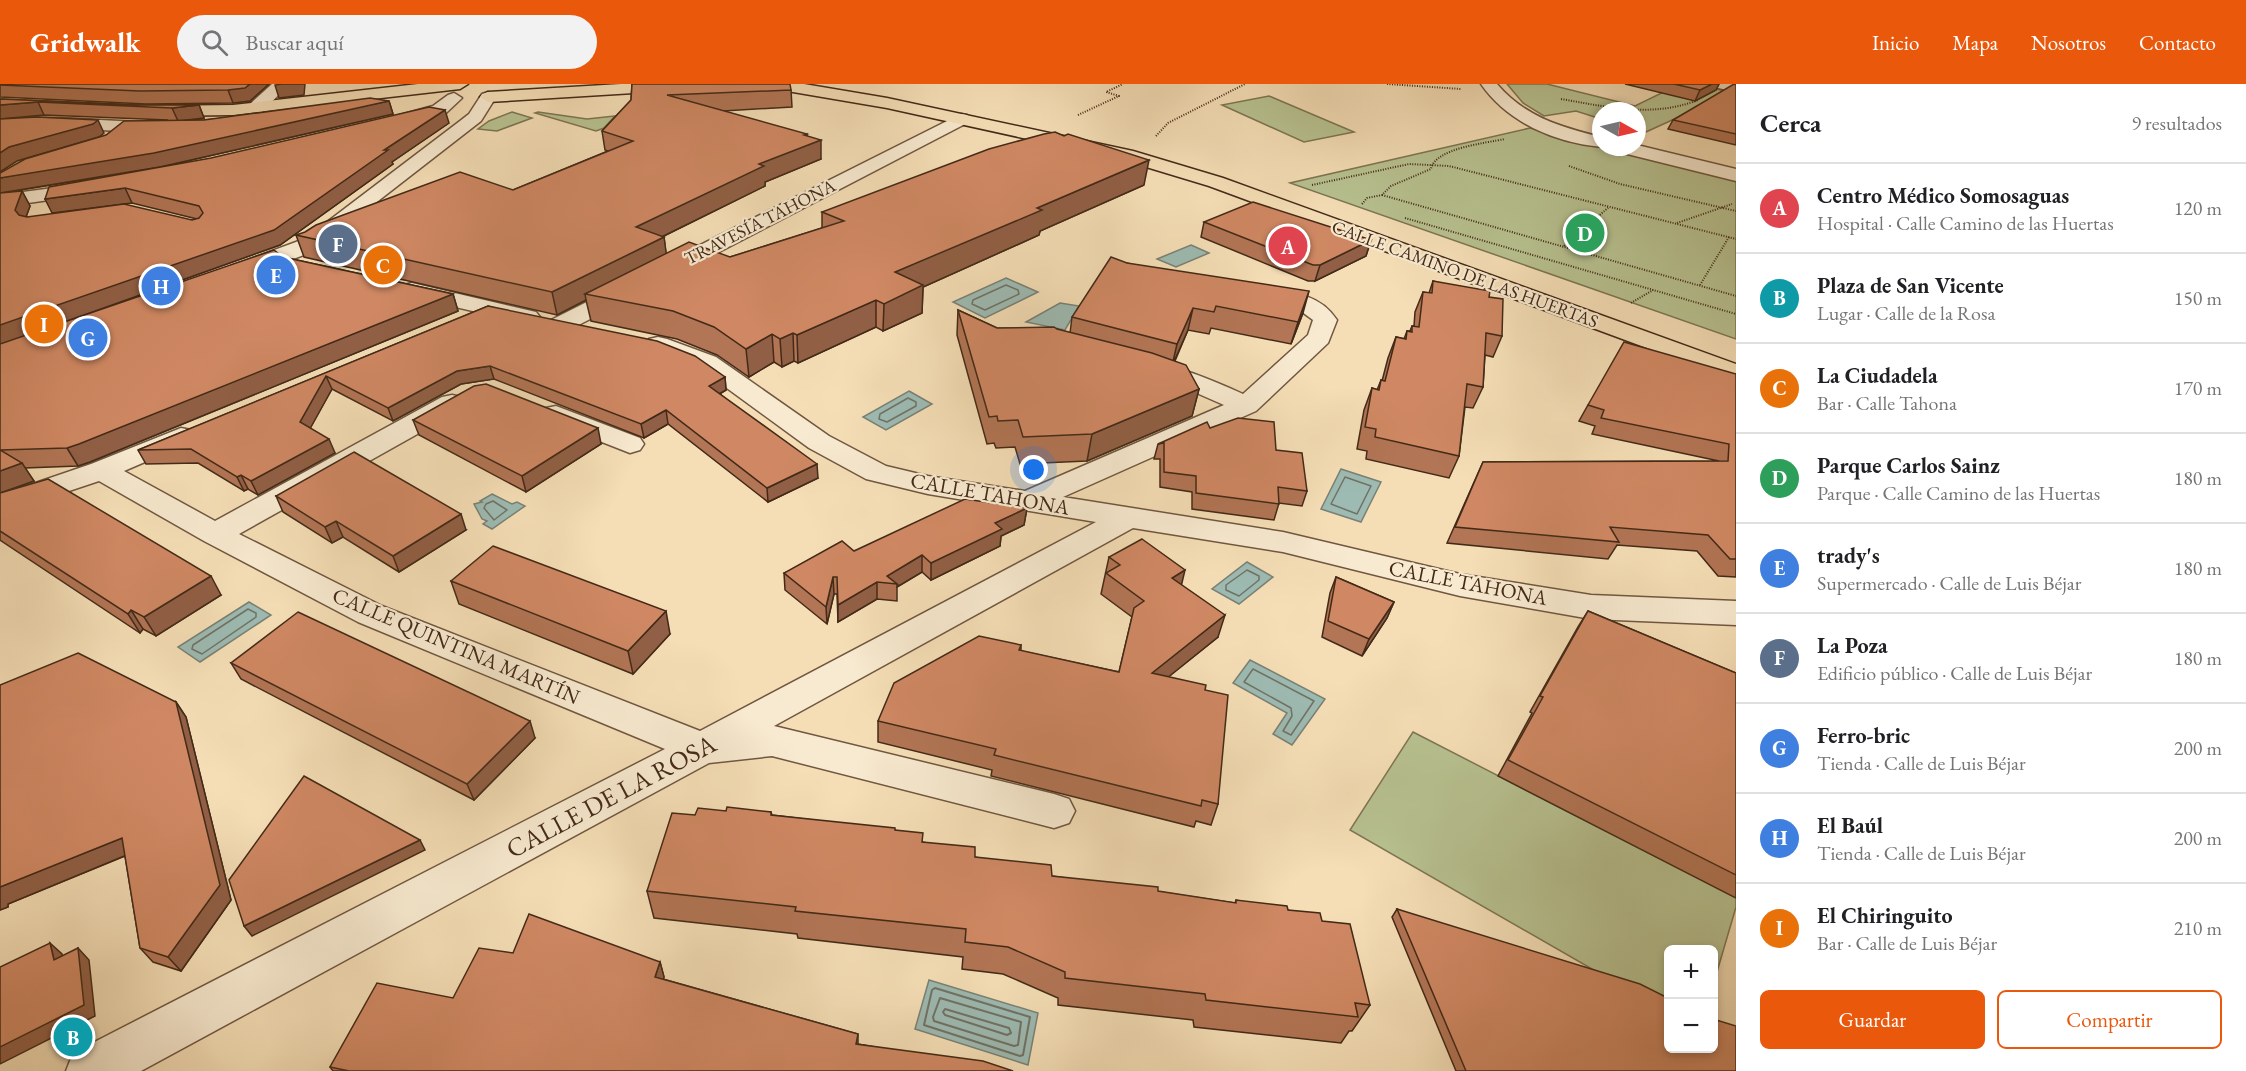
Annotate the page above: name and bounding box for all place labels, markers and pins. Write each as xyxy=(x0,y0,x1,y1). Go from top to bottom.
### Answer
pin: D xyxy=(1566,210,1604,256)
pin: F xyxy=(318,222,358,266)
pin: A xyxy=(1268,224,1308,268)
pin: C xyxy=(364,242,403,288)
pin: E xyxy=(256,252,296,297)
pin: H xyxy=(142,264,180,308)
pin: I xyxy=(24,302,63,346)
pin: G xyxy=(68,316,107,360)
pin: B xyxy=(54,1014,92,1060)

